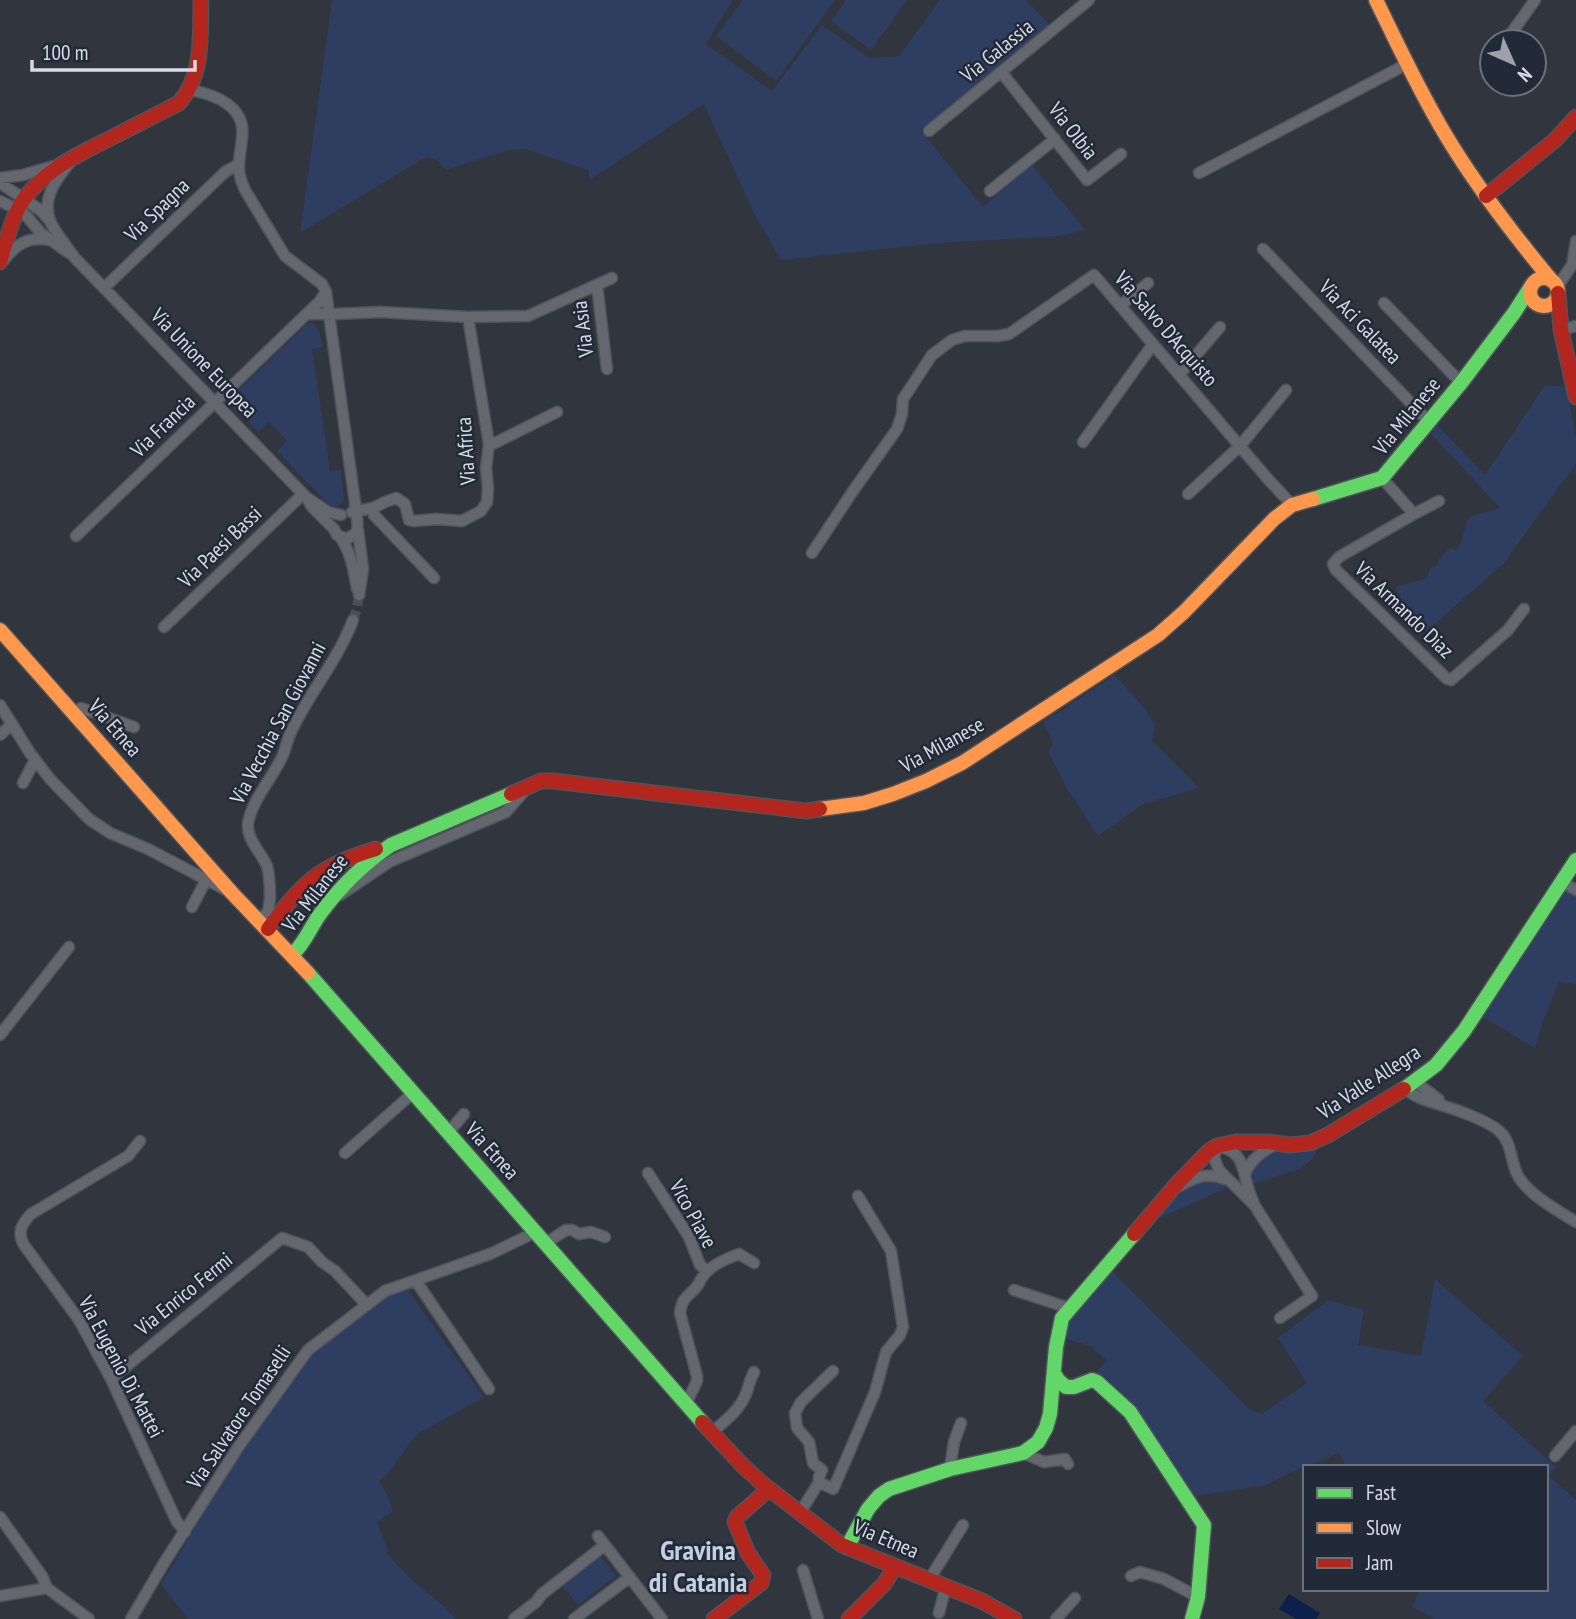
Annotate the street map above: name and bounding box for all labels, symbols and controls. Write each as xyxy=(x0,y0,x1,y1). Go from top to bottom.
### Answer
street label: Via Galassia xyxy=(954,13,1039,89)
scale bar xyxy=(32,28,194,72)
north arrow xyxy=(1478,28,1548,98)
text: 100 m xyxy=(42,39,88,66)
text: N xyxy=(1513,63,1537,87)
street label: Via Olbia xyxy=(1042,96,1104,165)
street label: Via Spagna xyxy=(118,172,195,248)
street label: Via Salvo D'Acquisto xyxy=(1108,265,1224,392)
street label: Via Aci Galatea xyxy=(1313,273,1407,370)
street label: Via Asia xyxy=(566,299,599,360)
street label: Via Unione Europea xyxy=(144,301,264,423)
street label: Via Milanese xyxy=(1367,371,1446,461)
street label: Via Francia xyxy=(124,388,201,464)
street label: Via Africa xyxy=(450,416,481,487)
street label: Via Paesi Bassi xyxy=(171,500,267,594)
street label: Via Armando Diaz xyxy=(1348,555,1460,664)
street label: Via Vecchia San Giovanni xyxy=(223,637,332,809)
street label: Via Etnea xyxy=(82,692,148,762)
street label: Via Milanese xyxy=(894,710,989,779)
street label: Via Milanese xyxy=(275,848,354,938)
street label: Via Valle Allegra xyxy=(1311,1038,1425,1125)
street label: Via Etnea xyxy=(459,1116,525,1185)
street label: Vico Piave xyxy=(663,1174,723,1253)
street label: Via Enrico Fermi xyxy=(129,1246,238,1342)
street label: Via Eugenio Di Mattei xyxy=(72,1290,170,1442)
street label: Via Salvatore Tomaselli xyxy=(180,1340,297,1495)
legend xyxy=(1303,1465,1548,1591)
text: Fast xyxy=(1366,1479,1396,1506)
street label: Via Etnea xyxy=(849,1512,923,1564)
text: Slow xyxy=(1366,1514,1402,1541)
district label: Gravina di Catania xyxy=(649,1531,747,1600)
text: Jam xyxy=(1365,1549,1393,1576)

